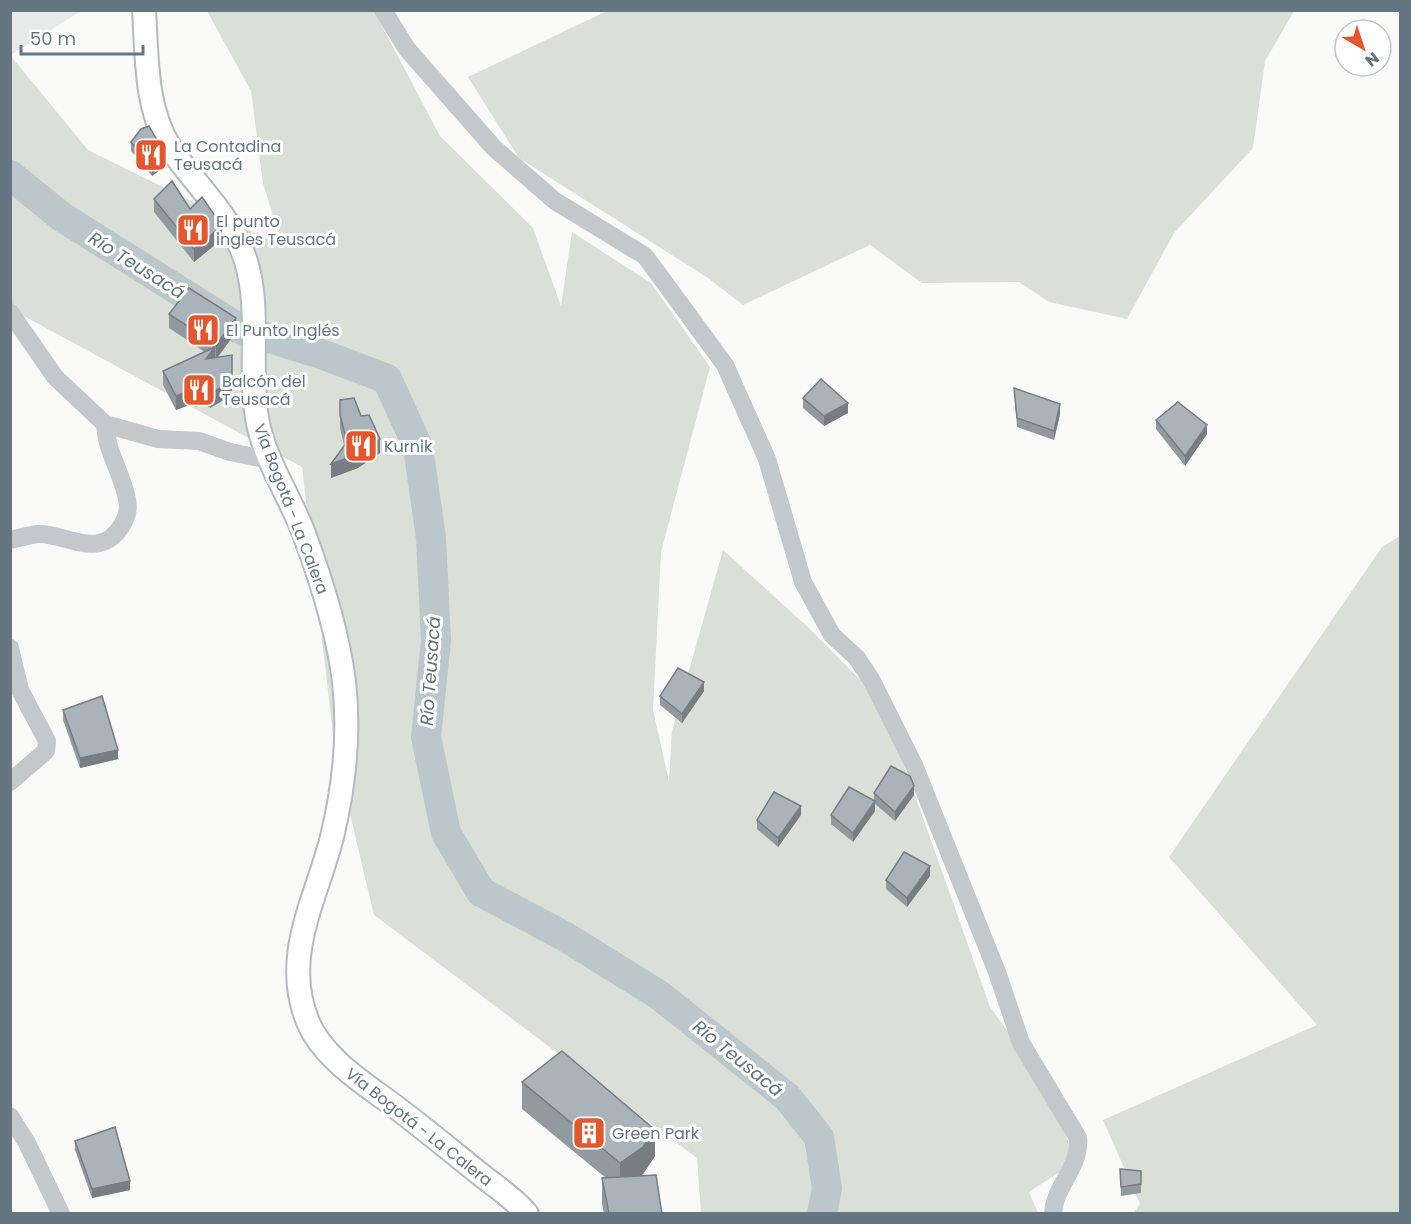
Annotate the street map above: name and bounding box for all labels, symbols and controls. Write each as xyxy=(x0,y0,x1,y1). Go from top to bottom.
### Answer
scale bar xyxy=(21,18,142,56)
north arrow xyxy=(1333,18,1393,78)
text: 50 m xyxy=(30,26,76,51)
text: N xyxy=(1360,47,1384,72)
place label: La Contadina Teusacá xyxy=(174,135,281,176)
restaurant icon: La Contadina Teusacá xyxy=(133,137,169,173)
place label: El punto ingles Teusacá xyxy=(216,210,336,251)
restaurant icon: El punto ingles Teusacá xyxy=(175,212,211,248)
water label: Río Teusacá xyxy=(84,225,190,305)
restaurant icon: El Punto Inglés xyxy=(185,312,221,348)
place label: El Punto Inglés xyxy=(226,319,340,342)
place label: Balcón del Teusacá xyxy=(222,370,306,411)
restaurant icon: Balcón del Teusacá xyxy=(181,372,217,408)
street label: Vía Bogotá - La Calera xyxy=(248,420,334,598)
restaurant icon: Kurnik xyxy=(343,428,379,464)
place label: Kurnik xyxy=(384,435,433,458)
water label: Río Teusacá xyxy=(414,616,446,726)
water label: Río Teusacá xyxy=(688,1014,788,1102)
street label: Vía Bogotá - La Calera xyxy=(341,1062,497,1192)
building icon: Green Park xyxy=(571,1115,607,1151)
place label: Green Park xyxy=(612,1122,700,1145)

